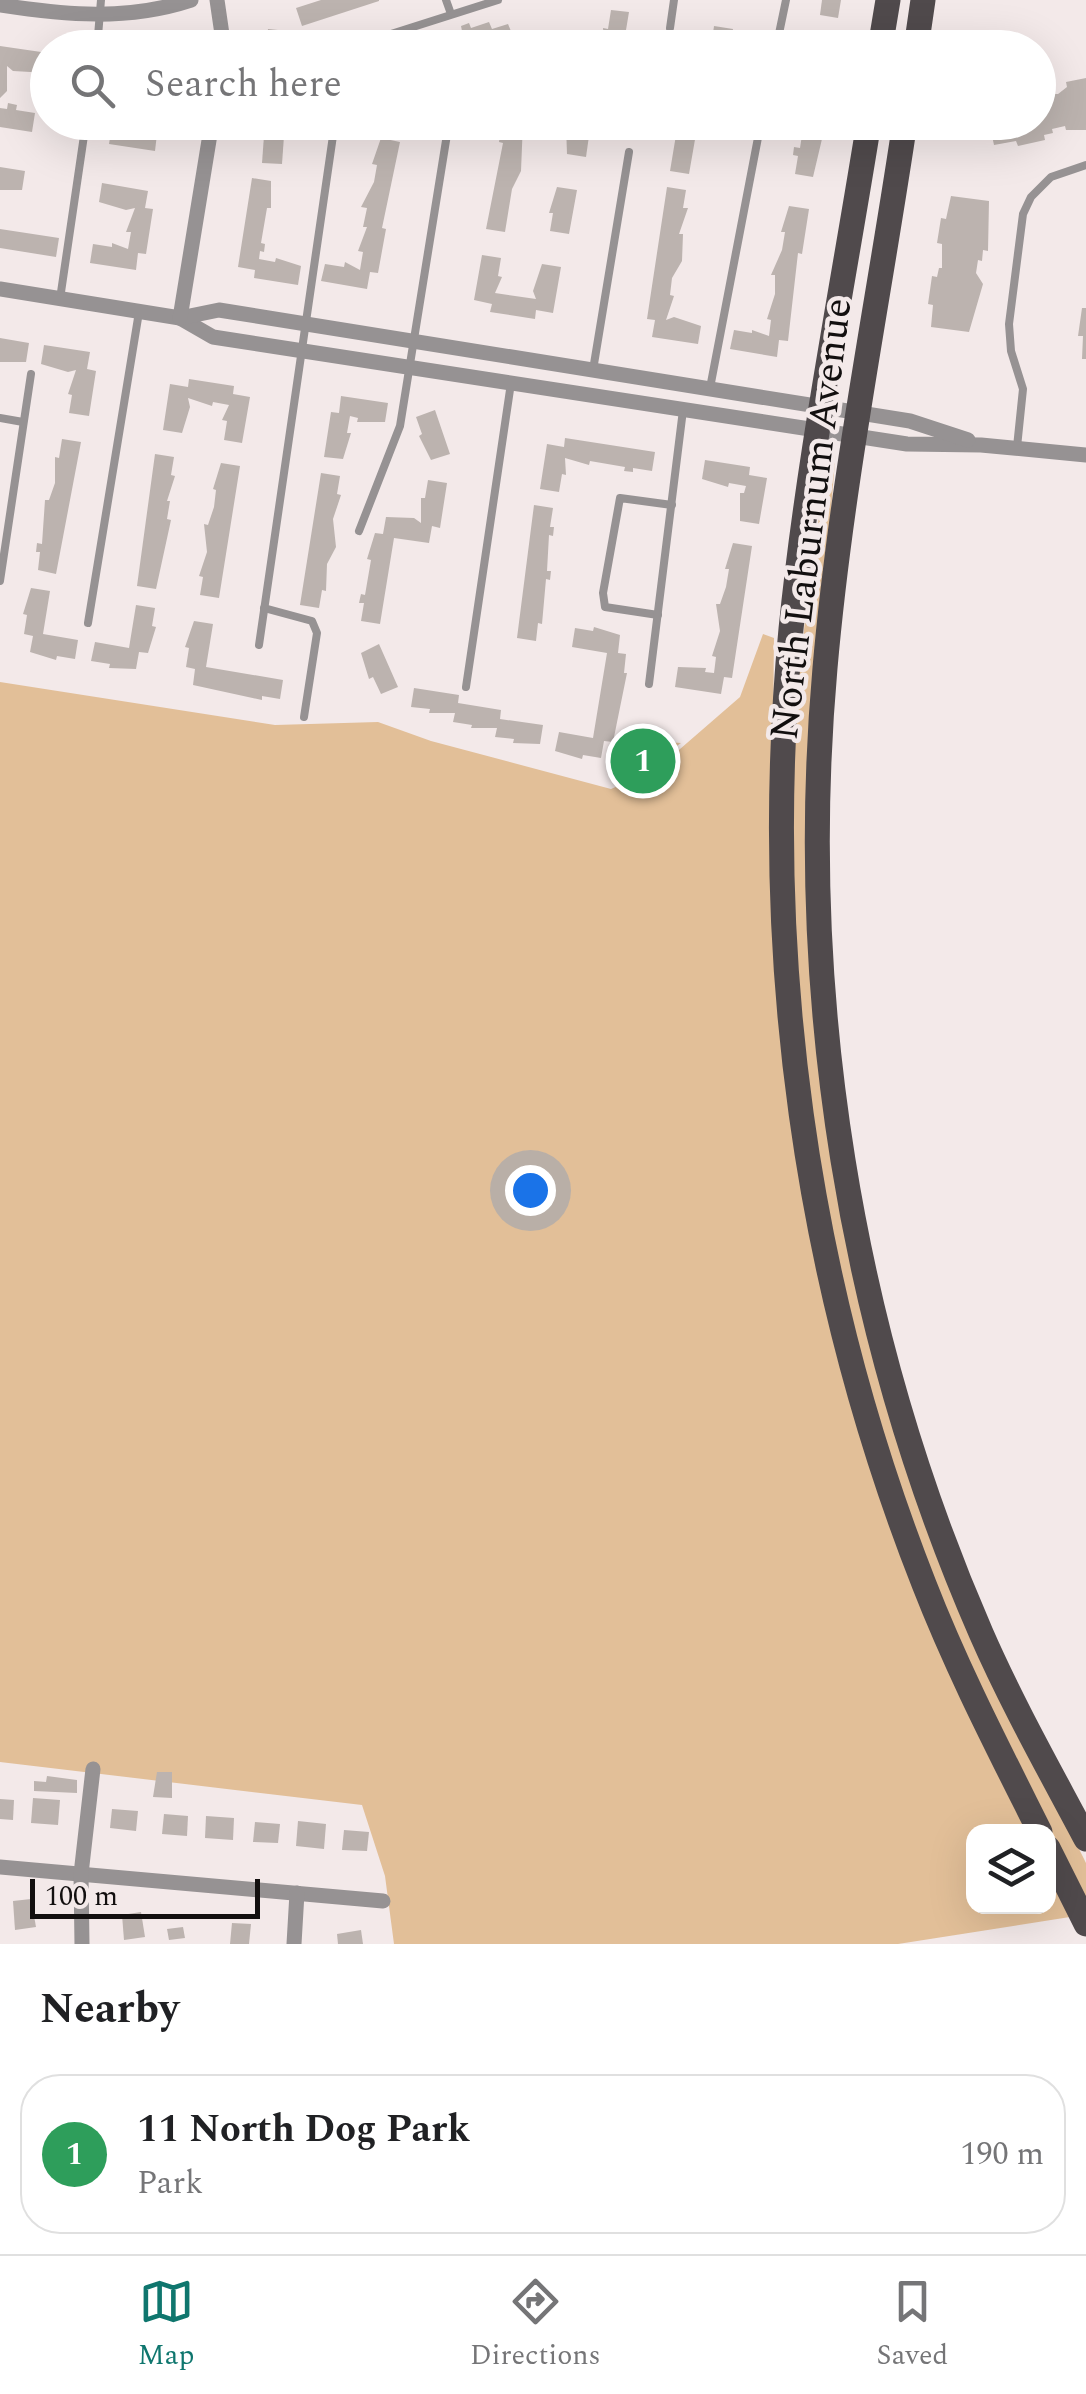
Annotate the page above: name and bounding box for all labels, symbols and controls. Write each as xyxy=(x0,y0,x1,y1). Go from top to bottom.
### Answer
search box xyxy=(30,30,1056,140)
text: Search here xyxy=(145,56,342,114)
icon: search xyxy=(65,58,120,113)
street label: North Laburnum Avenue xyxy=(755,295,869,743)
pin: 1 xyxy=(610,724,676,798)
your location xyxy=(505,1165,556,1216)
map controls xyxy=(966,1824,1056,1914)
button: layers xyxy=(966,1824,1056,1914)
scale bar xyxy=(30,1874,260,1918)
text: 100 m xyxy=(45,1875,118,1918)
text: Nearby xyxy=(40,1978,179,2041)
text: 11 North Dog Park xyxy=(137,2101,470,2159)
text: 1 xyxy=(66,2130,83,2179)
text: 190 m xyxy=(960,2130,1044,2179)
text: Park xyxy=(137,2159,203,2208)
tab: Map xyxy=(138,2274,194,2377)
tab: Directions xyxy=(470,2274,601,2377)
tab: Saved xyxy=(876,2274,948,2377)

